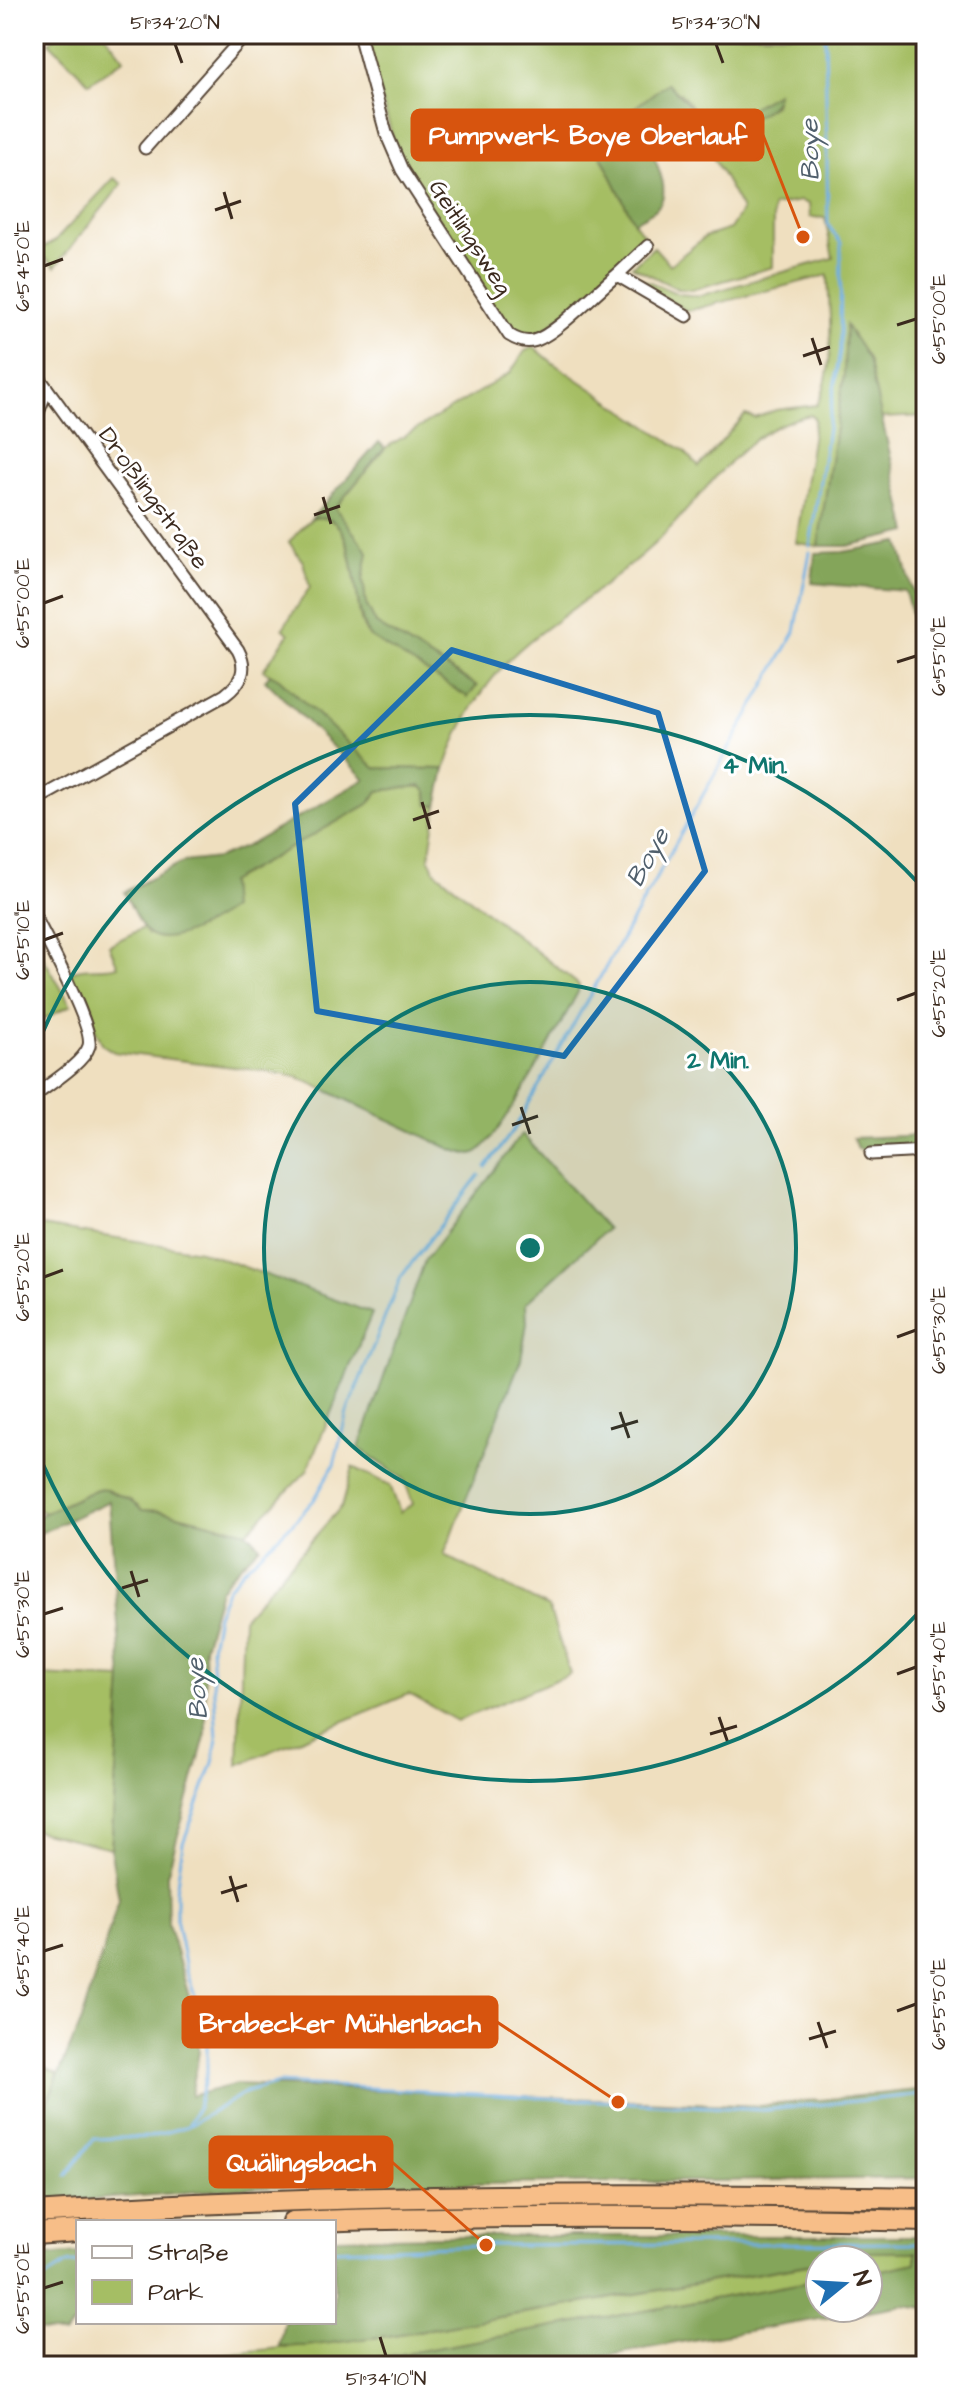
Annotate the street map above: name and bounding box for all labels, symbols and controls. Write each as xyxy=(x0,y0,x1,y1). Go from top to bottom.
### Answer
text: 51°34'20"N xyxy=(130,9,220,37)
text: 51°34'30"N xyxy=(672,9,760,37)
callout: Pumpwerk Boye Oberlauf xyxy=(412,110,763,160)
water label: Boye xyxy=(791,117,830,181)
text: Pumpwerk Boye Oberlauf xyxy=(429,118,748,157)
street label: Geitlingsweg xyxy=(419,173,520,303)
text: 6°54'50"E xyxy=(9,220,37,312)
text: 6°55'00"E xyxy=(925,274,953,364)
street label: Droßlingstraße xyxy=(89,420,216,577)
text: 6°55'00"E xyxy=(9,558,37,648)
text: 6°55'10"E xyxy=(925,616,953,696)
text: 4 Min. xyxy=(723,749,787,783)
water label: Boye xyxy=(617,820,680,894)
text: 6°55'10"E xyxy=(9,900,37,980)
text: 6°55'20"E xyxy=(925,948,953,1038)
text: 2 Min. xyxy=(686,1044,749,1078)
text: 6°55'20"E xyxy=(9,1232,37,1322)
centre of rings xyxy=(516,1234,544,1262)
text: 6°55'30"E xyxy=(925,1286,953,1374)
text: 6°55'30"E xyxy=(9,1570,37,1658)
text: 6°55'40"E xyxy=(925,1621,953,1713)
water label: Boye xyxy=(177,1655,218,1721)
text: 6°55'40"E xyxy=(9,1905,37,1997)
text: 6°55'50"E xyxy=(925,1958,953,2050)
callout: Brabecker Mühlenbach xyxy=(183,1997,497,2047)
text: Brabecker Mühlenbach xyxy=(199,2006,482,2042)
callout: Quälingsbach xyxy=(210,2137,392,2187)
text: Quälingsbach xyxy=(226,2145,377,2184)
legend xyxy=(76,2220,336,2324)
text: Straße xyxy=(148,2236,229,2270)
text: 6°55'50"E xyxy=(9,2242,37,2334)
north arrow xyxy=(804,2244,884,2324)
text: N xyxy=(845,2267,879,2290)
text: Park xyxy=(148,2276,204,2310)
text: 51°34'10"N xyxy=(346,2365,426,2393)

